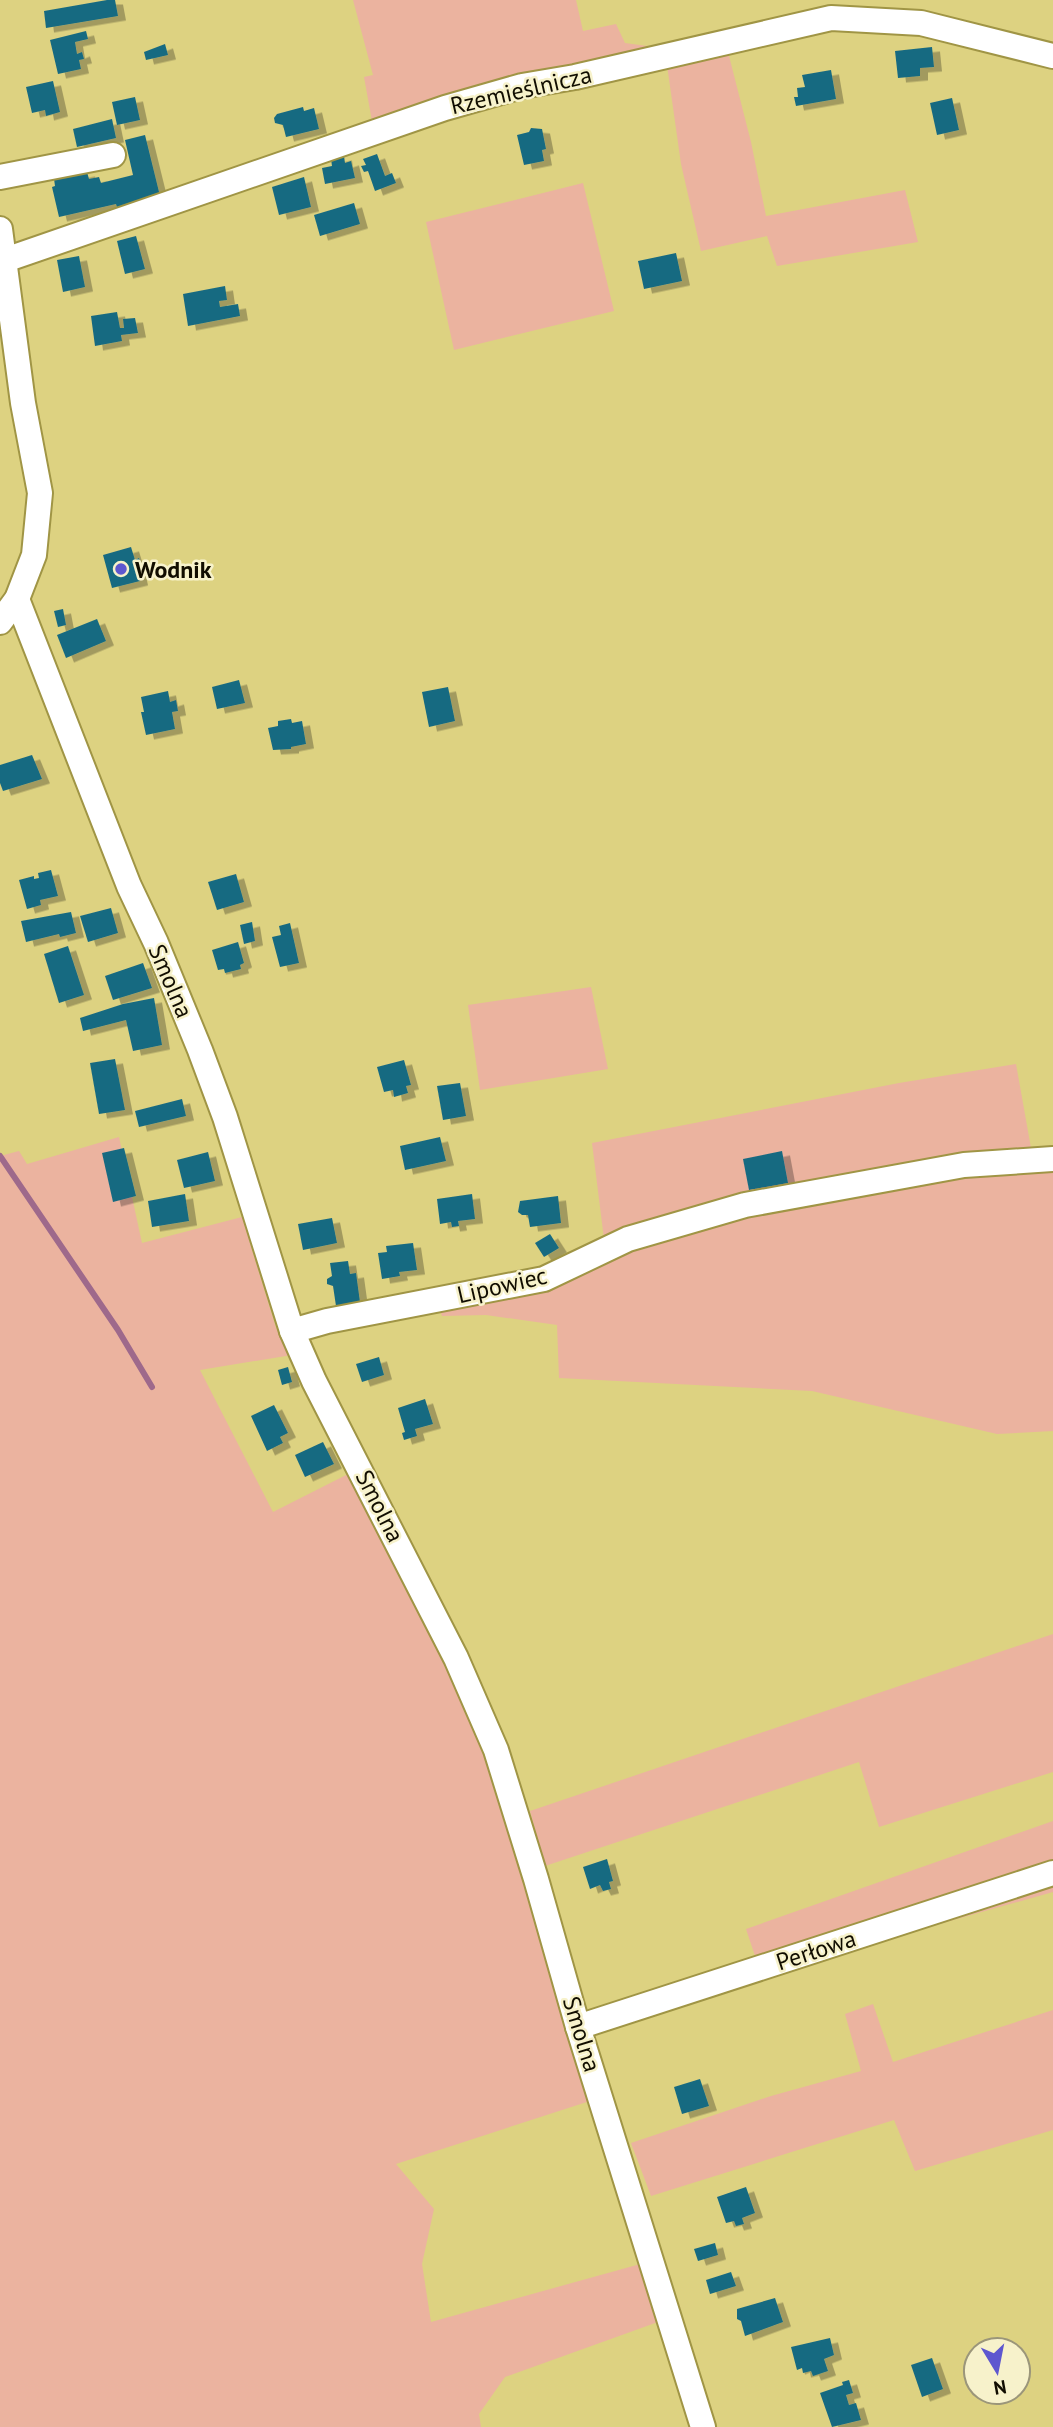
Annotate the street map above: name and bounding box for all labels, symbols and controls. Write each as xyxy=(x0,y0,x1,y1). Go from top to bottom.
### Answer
street label: Rzemieślnicza xyxy=(447,59,595,121)
place label: Wodnik xyxy=(135,554,212,585)
marker: Wodnik xyxy=(113,561,129,577)
street label: Smolna xyxy=(142,939,200,1023)
street label: Lipowiec xyxy=(454,1260,550,1310)
street label: Smolna xyxy=(349,1465,411,1547)
street label: Perłowa xyxy=(772,1923,860,1977)
street label: Smolna xyxy=(556,1993,608,2075)
north arrow xyxy=(962,2336,1032,2406)
text: N xyxy=(992,2375,1008,2401)

